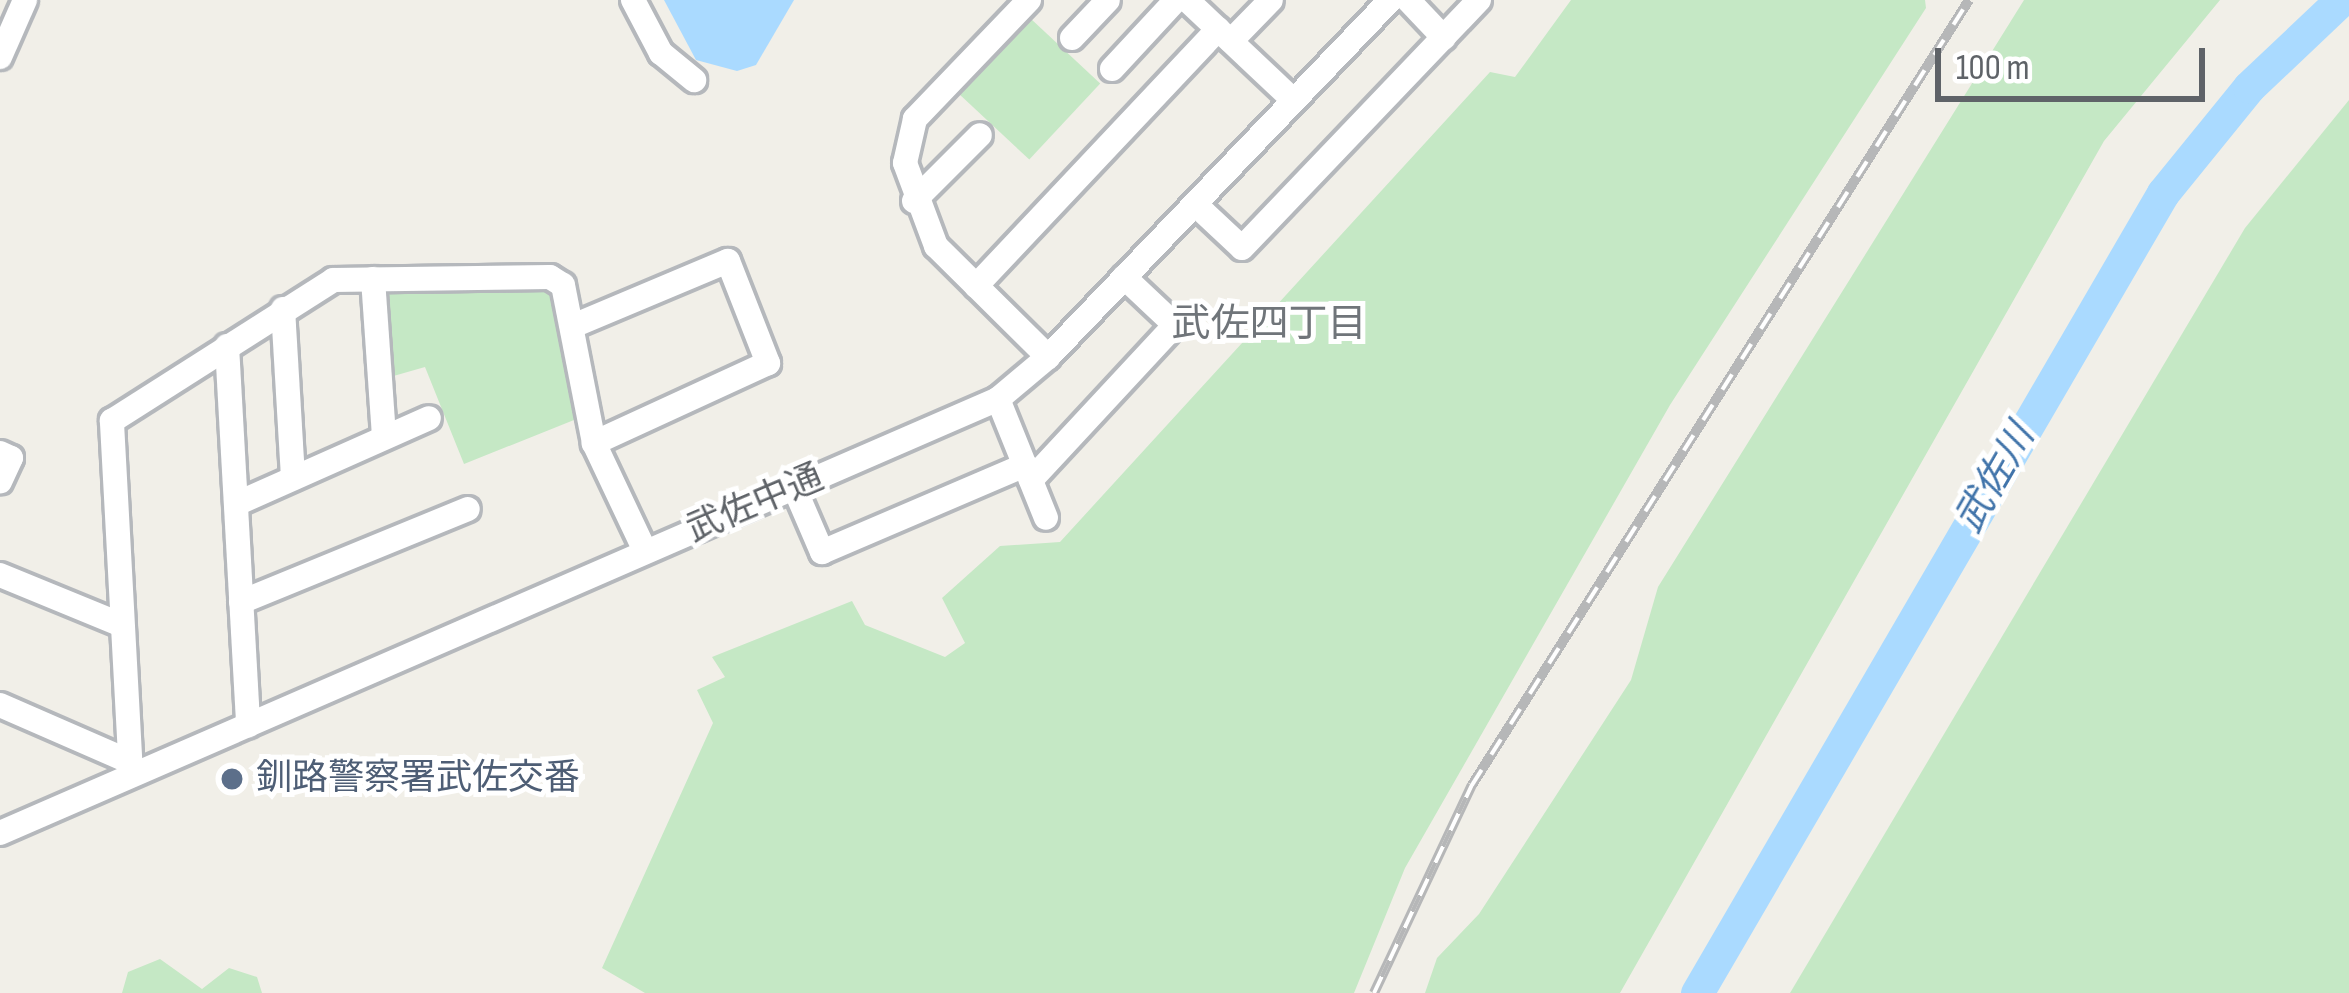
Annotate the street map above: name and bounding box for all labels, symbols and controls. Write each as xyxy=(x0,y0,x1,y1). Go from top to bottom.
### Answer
scale bar xyxy=(1941,24,2211,98)
text: 100 m xyxy=(1956,47,2030,90)
district label: 武佐四丁目 xyxy=(1172,302,1366,348)
water label: 武佐川 xyxy=(1946,417,2046,541)
street label: 武佐中通 xyxy=(680,456,830,552)
place label: 釧路警察署武佐交番 xyxy=(256,757,580,801)
marker: 釧路警察署武佐交番 xyxy=(219,766,245,792)

